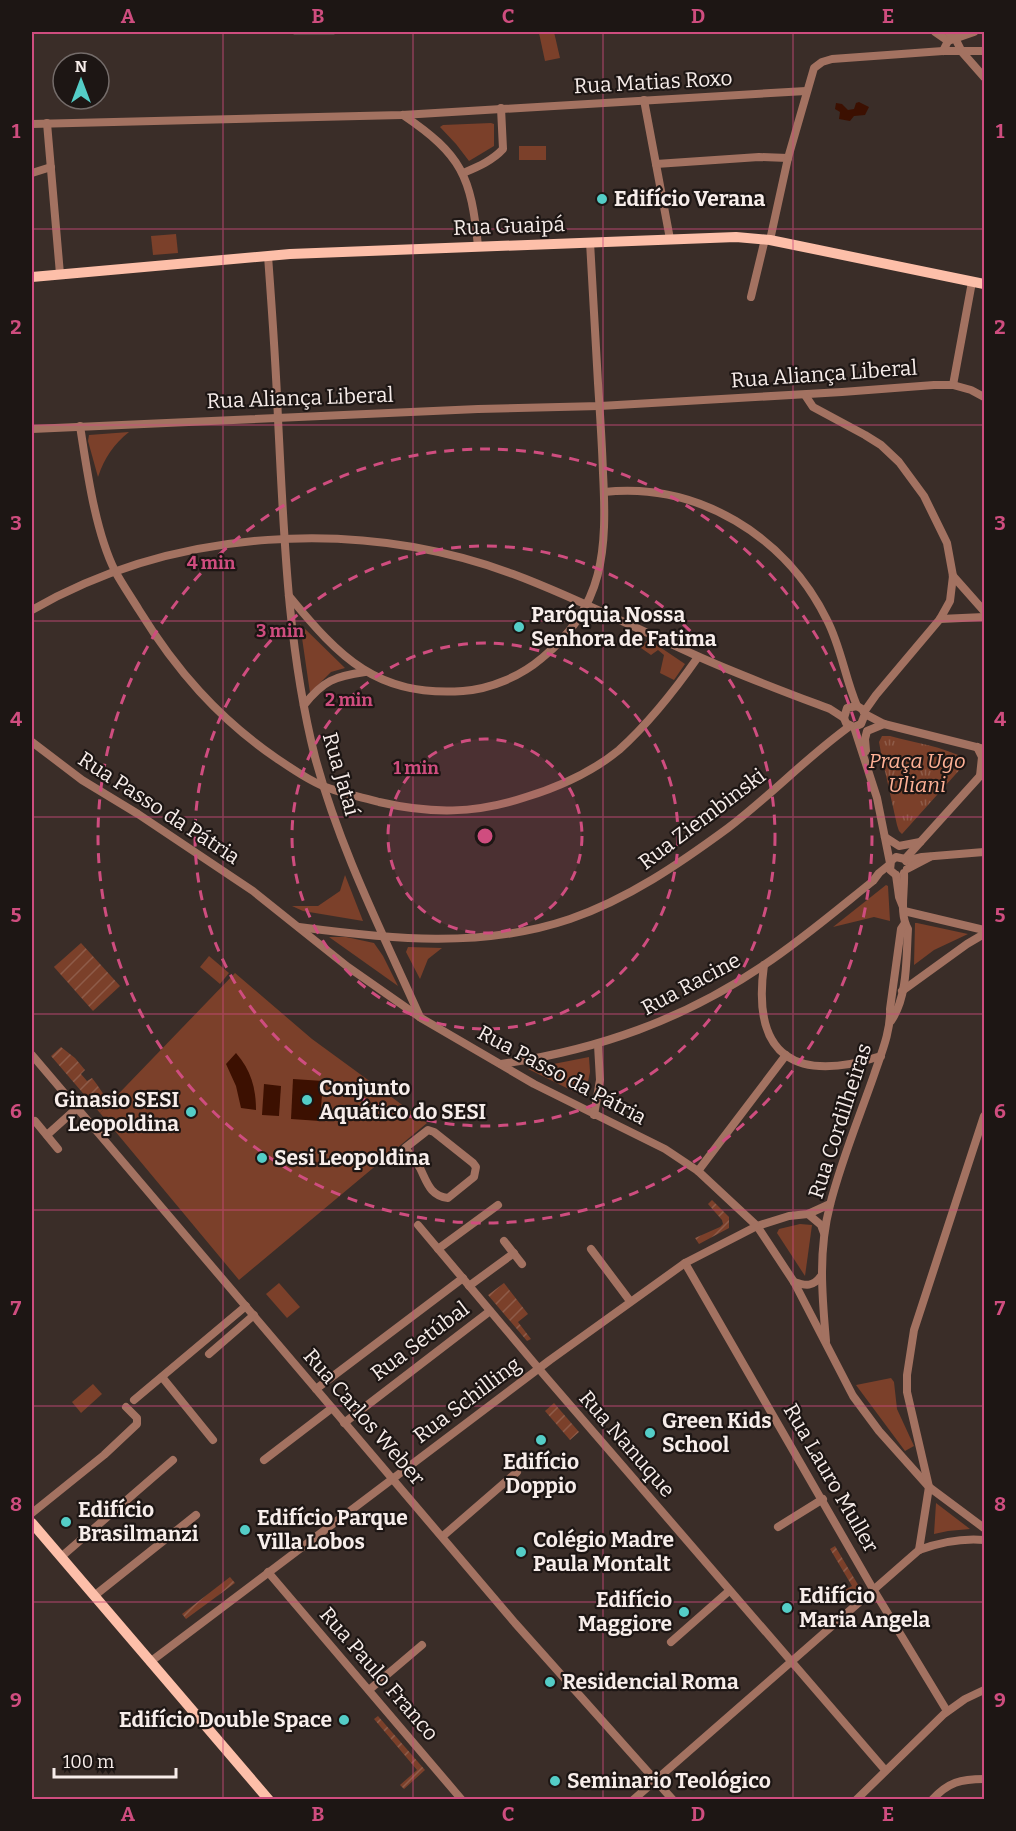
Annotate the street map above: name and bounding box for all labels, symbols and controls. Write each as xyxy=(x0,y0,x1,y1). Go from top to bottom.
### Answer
text: A xyxy=(121,4,136,28)
text: B xyxy=(312,4,325,28)
text: C xyxy=(502,4,514,28)
text: D xyxy=(691,4,705,28)
text: E xyxy=(882,4,894,28)
north arrow xyxy=(51,51,111,111)
text: N xyxy=(75,57,87,76)
street label: Rua Matias Roxo xyxy=(573,65,733,99)
text: 1 xyxy=(12,119,21,143)
text: 1 xyxy=(996,119,1005,143)
place label: Edifício Verana xyxy=(614,186,765,212)
marker: Edifício Verana xyxy=(595,192,609,206)
street label: Rua Guaipá xyxy=(452,211,566,241)
text: 2 xyxy=(10,315,22,339)
text: 2 xyxy=(994,315,1006,339)
street label: Rua Aliança Liberal xyxy=(730,355,918,393)
street label: Rua Aliança Liberal xyxy=(206,382,394,414)
text: 3 xyxy=(10,511,22,535)
text: 3 xyxy=(994,511,1006,535)
text: 4 min xyxy=(187,552,236,574)
place label: Paróquia Nossa Senhora de Fatima xyxy=(531,602,717,652)
text: 3 min xyxy=(256,620,304,642)
marker: Paróquia Nossa Senhora de Fatima xyxy=(512,620,526,634)
text: 2 min xyxy=(325,689,373,711)
text: 4 xyxy=(10,707,22,731)
text: 4 xyxy=(994,707,1006,731)
street label: Rua Jataí xyxy=(317,729,365,819)
street label: Rua Passo da Pátria xyxy=(73,746,245,870)
park label: Praça Ugo Uliani xyxy=(868,748,966,798)
text: 1 min xyxy=(393,757,439,779)
street label: Rua Ziembinski xyxy=(633,763,771,875)
centre of rings xyxy=(475,826,495,846)
text: 5 xyxy=(11,903,22,927)
text: 5 xyxy=(995,903,1006,927)
street label: Rua Racine xyxy=(637,947,745,1021)
street label: Rua Passo da Pátria xyxy=(473,1020,651,1131)
street label: Rua Cordilheiras xyxy=(803,1040,877,1202)
place label: Conjunto Aquático do SESI xyxy=(319,1075,486,1125)
place label: Ginasio SESI Leopoldina xyxy=(54,1087,179,1137)
marker: Conjunto Aquático do SESI xyxy=(300,1093,314,1107)
text: 6 xyxy=(10,1099,22,1123)
text: 6 xyxy=(994,1099,1006,1123)
marker: Ginasio SESI Leopoldina xyxy=(184,1105,198,1119)
place label: Sesi Leopoldina xyxy=(274,1145,430,1171)
marker: Sesi Leopoldina xyxy=(255,1151,269,1165)
text: 7 xyxy=(11,1296,22,1320)
street label: Rua Setúbal xyxy=(366,1296,474,1386)
text: 7 xyxy=(995,1296,1006,1320)
street label: Rua Carlos Weber xyxy=(298,1343,430,1491)
street label: Rua Schilling xyxy=(408,1351,526,1449)
street label: Rua Nanuque xyxy=(574,1385,680,1503)
street label: Rua Lauro Muller xyxy=(778,1399,884,1557)
place label: Green Kids School xyxy=(662,1408,772,1458)
marker: Green Kids School xyxy=(643,1426,657,1440)
marker: Edifício Doppio xyxy=(534,1433,548,1447)
place label: Edifício Doppio xyxy=(503,1449,579,1499)
text: 8 xyxy=(10,1492,22,1516)
text: 8 xyxy=(994,1492,1006,1516)
place label: Edifício Brasilmanzi xyxy=(78,1497,199,1547)
place label: Edifício Parque Villa Lobos xyxy=(257,1505,408,1555)
marker: Edifício Brasilmanzi xyxy=(59,1515,73,1529)
marker: Edifício Parque Villa Lobos xyxy=(238,1523,252,1537)
place label: Colégio Madre Paula Montalt xyxy=(533,1527,674,1577)
marker: Colégio Madre Paula Montalt xyxy=(514,1545,528,1559)
place label: Edifício Maria Angela xyxy=(799,1583,931,1633)
place label: Edifício Maggiore xyxy=(578,1587,672,1637)
marker: Edifício Maria Angela xyxy=(780,1601,794,1615)
street label: Rua Paulo Franco xyxy=(314,1602,444,1746)
marker: Edifício Maggiore xyxy=(677,1605,691,1619)
place label: Residencial Roma xyxy=(562,1669,739,1695)
marker: Residencial Roma xyxy=(543,1675,557,1689)
text: 9 xyxy=(10,1688,22,1712)
text: 9 xyxy=(994,1688,1006,1712)
place label: Edifício Double Space xyxy=(119,1707,332,1733)
marker: Edifício Double Space xyxy=(337,1713,351,1727)
scale bar xyxy=(54,1741,176,1779)
text: 100 m xyxy=(63,1751,114,1773)
place label: Seminario Teológico xyxy=(567,1768,771,1794)
marker: Seminario Teológico xyxy=(548,1774,562,1788)
text: A xyxy=(121,1802,136,1826)
text: B xyxy=(312,1802,325,1826)
text: C xyxy=(502,1802,514,1826)
text: D xyxy=(691,1802,705,1826)
text: E xyxy=(882,1802,894,1826)

